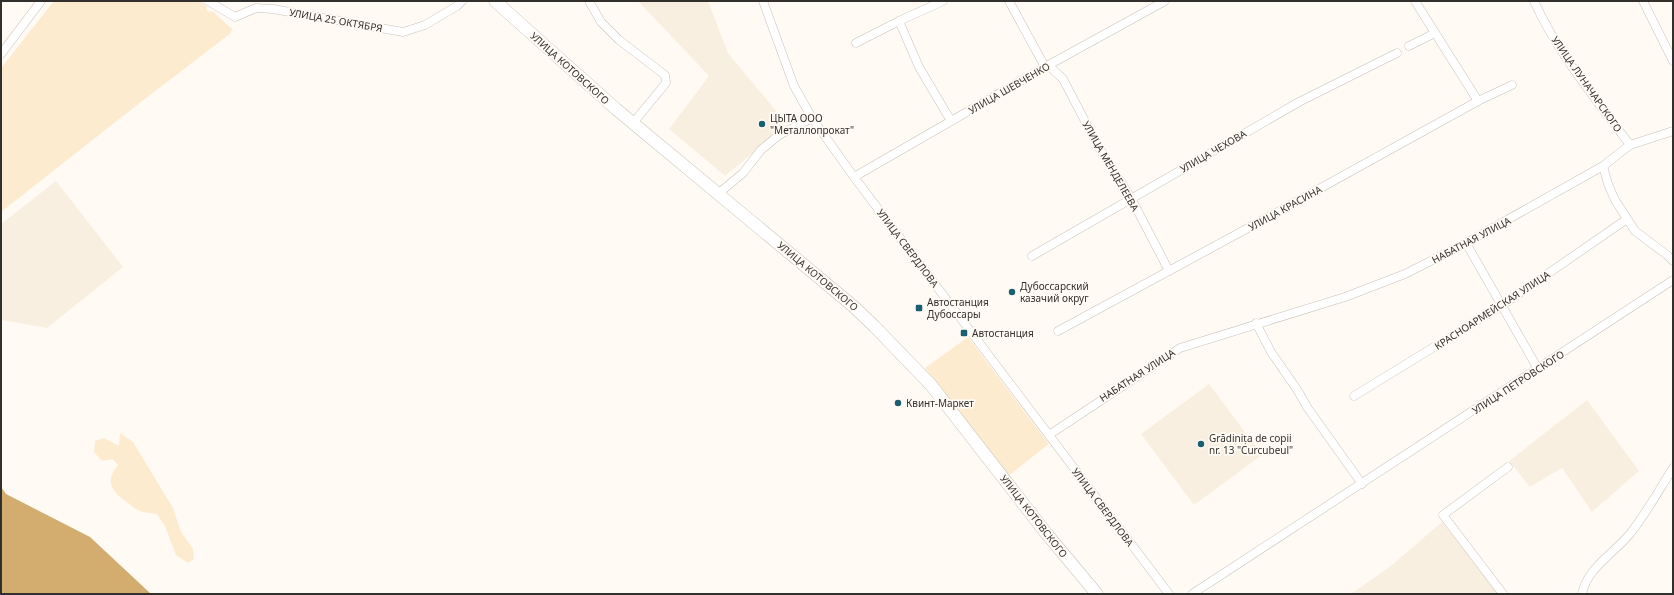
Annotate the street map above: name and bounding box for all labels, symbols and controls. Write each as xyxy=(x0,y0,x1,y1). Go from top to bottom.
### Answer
street label: УЛИЦА 25 ОКТЯБРЯ xyxy=(288,5,384,35)
street label: УЛИЦА КОТОВСКОГО xyxy=(528,29,613,107)
street label: УЛИЦА ЛУНАЧАРСКОГО xyxy=(1549,33,1626,135)
street label: УЛИЦА ШЕВЧЕНКО xyxy=(966,59,1053,117)
place label: ЦЫТА ООО "Металлопрокат" xyxy=(770,111,854,137)
street label: УЛИЦА МЕНДЕЛЕЕВА xyxy=(1079,118,1143,214)
marker: ЦЫТА ООО "Металлопрокат" xyxy=(757,119,767,129)
street label: УЛИЦА ЧЕХОВА xyxy=(1177,126,1249,176)
street label: УЛИЦА КРАСИНА xyxy=(1246,182,1325,234)
street label: УЛИЦА СВЕРДЛОВА xyxy=(874,206,943,291)
street label: НАБАТНАЯ УЛИЦА xyxy=(1429,213,1513,267)
street label: УЛИЦА КОТОВСКОГО xyxy=(775,238,862,314)
street label: КРАСНОАРМЕЙСКАЯ УЛИЦА xyxy=(1431,267,1553,353)
place label: Дубоссарский казачий округ xyxy=(1020,279,1089,305)
marker: Дубоссарский казачий округ xyxy=(1007,287,1017,297)
place label: Автостанция Дубоссары xyxy=(927,295,989,321)
marker: Автостанция Дубоссары xyxy=(914,303,924,313)
place label: Автостанция xyxy=(972,326,1034,340)
marker: Автостанция xyxy=(959,328,969,338)
street label: НАБАТНАЯ УЛИЦА xyxy=(1096,345,1178,405)
street label: УЛИЦА ПЕТРОВСКОГО xyxy=(1469,347,1567,417)
place label: Квинт-Маркет xyxy=(906,396,974,410)
marker: Квинт-Маркет xyxy=(893,398,903,408)
place label: Grădinița de copii nr. 13 "Curcubeul" xyxy=(1209,431,1293,457)
marker: Grădinița de copii nr. 13 "Curcubeul" xyxy=(1196,439,1206,449)
street label: УЛИЦА СВЕРДЛОВА xyxy=(1069,465,1138,550)
street label: УЛИЦА КОТОВСКОГО xyxy=(997,472,1071,561)

